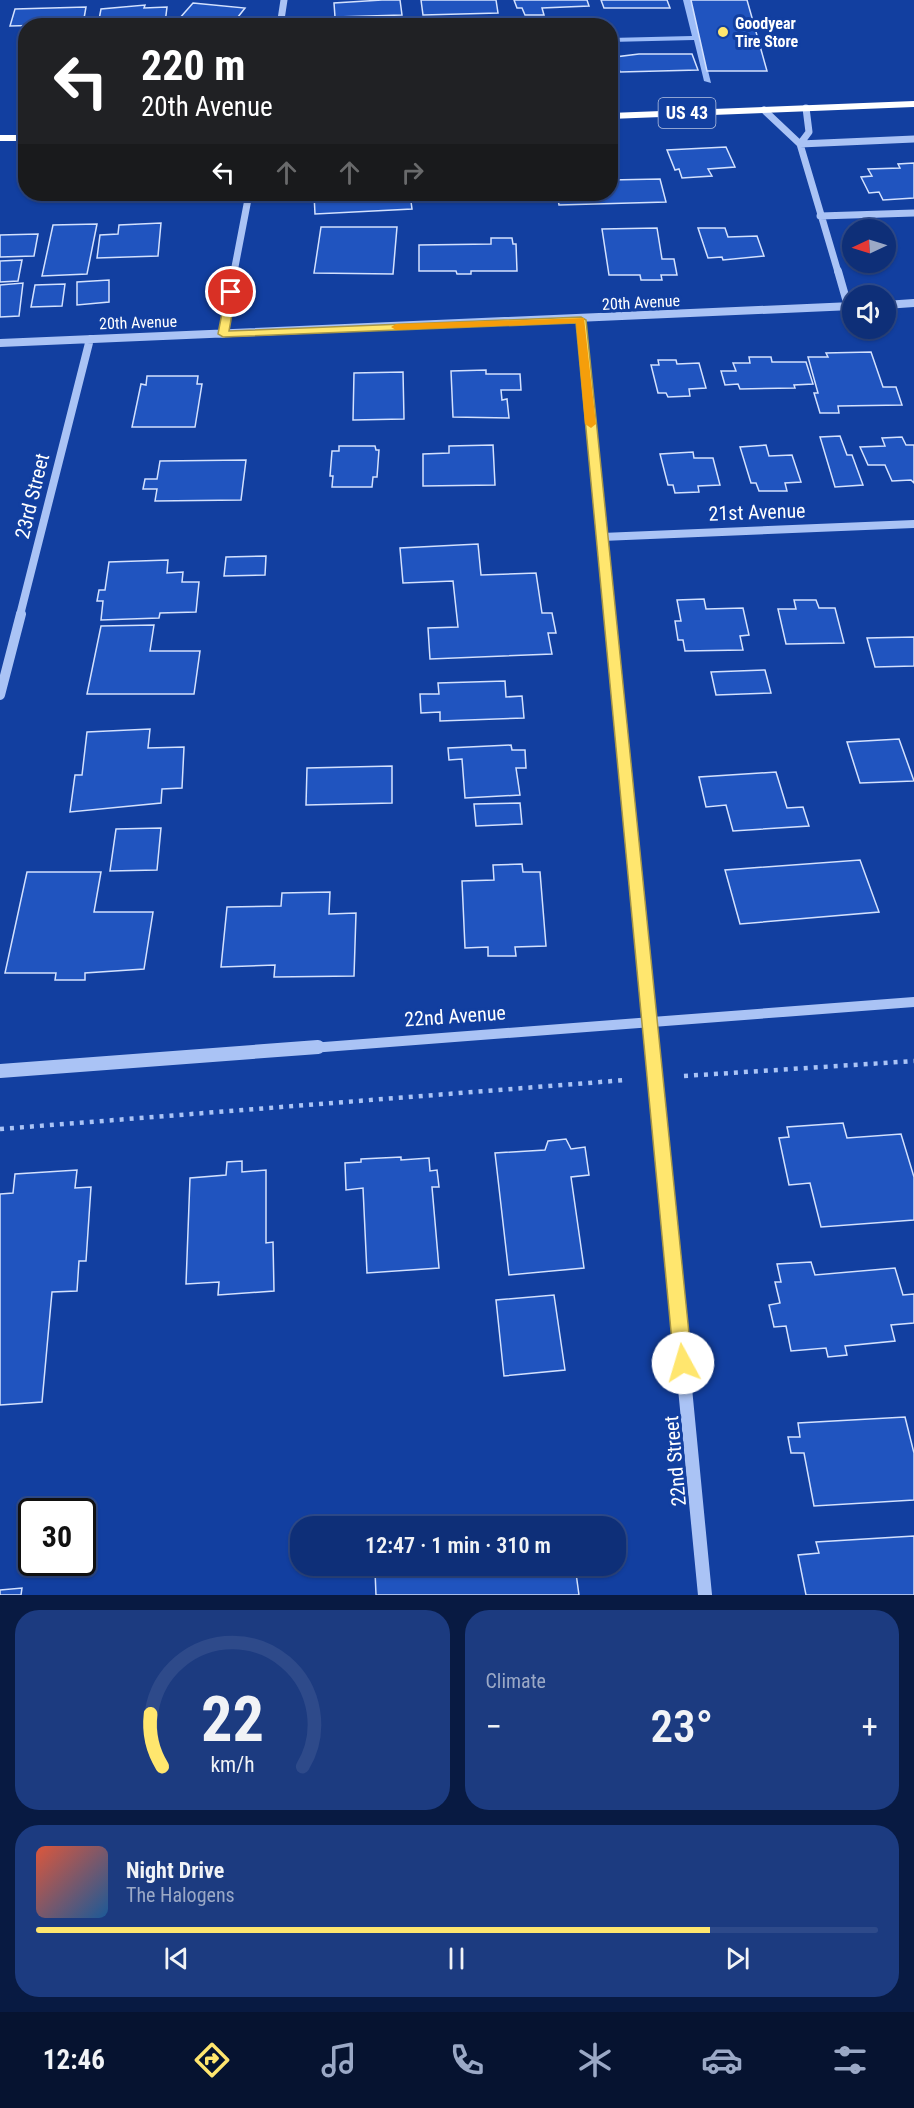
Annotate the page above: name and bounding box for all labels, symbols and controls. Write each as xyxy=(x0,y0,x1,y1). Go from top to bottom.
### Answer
place label: Goodyear Tire Store xyxy=(735,14,799,51)
marker: Goodyear Tire Store xyxy=(716,25,730,39)
text: 220 m xyxy=(141,41,246,90)
icon: left xyxy=(42,42,120,120)
text: 20th Avenue xyxy=(141,91,273,123)
road number: US 43 xyxy=(658,98,716,128)
icon: left xyxy=(207,156,240,189)
icon: ahead xyxy=(270,156,303,189)
icon: ahead xyxy=(333,156,366,189)
icon: right xyxy=(396,156,429,189)
north arrow xyxy=(842,219,896,273)
map controls xyxy=(842,219,896,339)
pin xyxy=(205,266,256,317)
icon: arrive xyxy=(214,275,247,308)
button: sound xyxy=(842,285,896,339)
street label: 20th Avenue xyxy=(602,291,680,314)
street label: 20th Avenue xyxy=(99,312,177,333)
street label: 23rd Street xyxy=(10,451,54,541)
street label: 21st Avenue xyxy=(708,498,806,526)
street label: 22nd Avenue xyxy=(404,1000,506,1032)
position arrow xyxy=(651,1331,715,1395)
street label: 22nd Street xyxy=(659,1415,691,1507)
speed limit sign: 30 xyxy=(18,1498,96,1576)
text: 12:47 · 1 min · 310 m xyxy=(365,1533,551,1558)
text: Climate xyxy=(486,1669,546,1693)
text: 22 xyxy=(201,1683,264,1756)
text: 23° xyxy=(650,1700,713,1753)
text: − xyxy=(486,1707,502,1746)
text: + xyxy=(862,1707,878,1746)
text: km/h xyxy=(210,1752,254,1777)
text: Night Drive xyxy=(126,1858,224,1883)
text: The Halogens xyxy=(126,1883,235,1907)
icon: previous xyxy=(160,1942,193,1975)
icon: pause xyxy=(440,1942,473,1975)
icon: next xyxy=(721,1942,754,1975)
icon: directions xyxy=(191,2039,233,2081)
icon: music xyxy=(318,2039,360,2081)
icon: phone xyxy=(446,2039,488,2081)
icon: climate xyxy=(574,2039,616,2081)
icon: car xyxy=(701,2039,743,2081)
icon: filters xyxy=(829,2039,871,2081)
text: 12:46 xyxy=(43,2044,105,2076)

